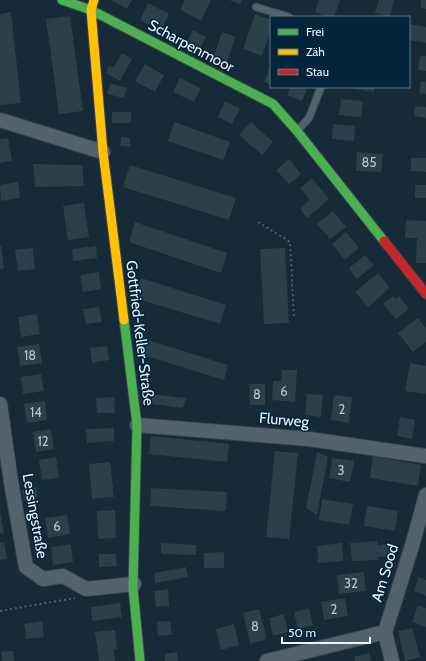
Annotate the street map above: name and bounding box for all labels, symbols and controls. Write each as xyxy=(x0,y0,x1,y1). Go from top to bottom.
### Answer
street label: Scharpenmoor xyxy=(145,16,237,76)
legend xyxy=(270,16,410,88)
text: Frei xyxy=(306,24,324,39)
text: Zäh xyxy=(306,44,325,59)
text: Stau xyxy=(306,64,329,79)
house number: 85 xyxy=(362,154,376,170)
street label: Gottfried-Keller-Straße xyxy=(122,259,158,407)
house number: 18 xyxy=(24,347,36,363)
house number: 6 xyxy=(280,383,288,399)
house number: 8 xyxy=(253,386,261,402)
house number: 2 xyxy=(339,401,346,417)
house number: 14 xyxy=(30,404,42,420)
street label: Flurweg xyxy=(258,409,310,431)
house number: 12 xyxy=(37,433,49,449)
house number: 3 xyxy=(337,462,345,478)
street label: Lessingstraße xyxy=(19,472,51,560)
house number: 6 xyxy=(53,518,61,534)
street label: Am Sood xyxy=(368,542,402,604)
house number: 32 xyxy=(344,575,358,591)
house number: 2 xyxy=(331,601,338,617)
house number: 8 xyxy=(251,618,259,634)
scale bar xyxy=(282,619,370,645)
text: 50 m xyxy=(288,625,316,640)

